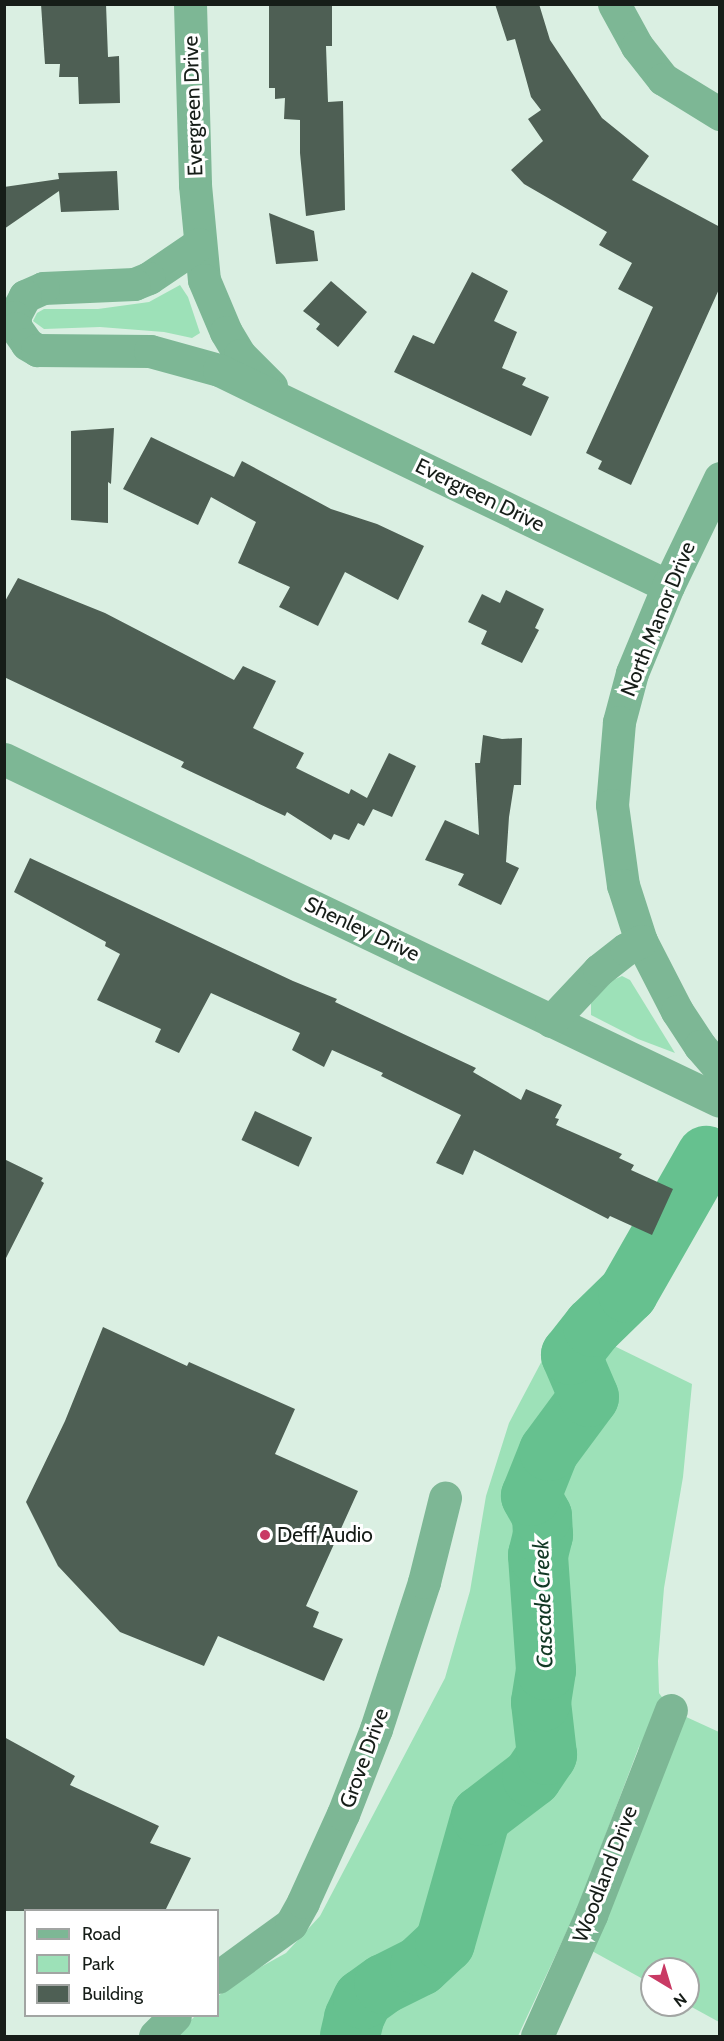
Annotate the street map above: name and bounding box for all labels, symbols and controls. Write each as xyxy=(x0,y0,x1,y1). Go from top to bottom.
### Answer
street label: Evergreen Drive xyxy=(178,35,208,177)
street label: Evergreen Drive xyxy=(411,453,549,537)
street label: North Manor Drive xyxy=(615,538,701,700)
street label: Shenley Drive xyxy=(301,891,423,967)
place label: Deff Audio xyxy=(277,1522,373,1548)
marker: Deff Audio xyxy=(258,1528,272,1542)
water label: Cascade Creek xyxy=(528,1539,558,1669)
street label: Grove Drive xyxy=(334,1705,394,1811)
street label: Woodland Drive xyxy=(567,1802,643,1946)
legend xyxy=(24,1909,219,2017)
text: Road xyxy=(82,1923,121,1945)
text: Park xyxy=(82,1953,114,1975)
north arrow xyxy=(640,1957,700,2017)
text: Building xyxy=(82,1983,143,2005)
text: N xyxy=(670,1989,690,2011)

